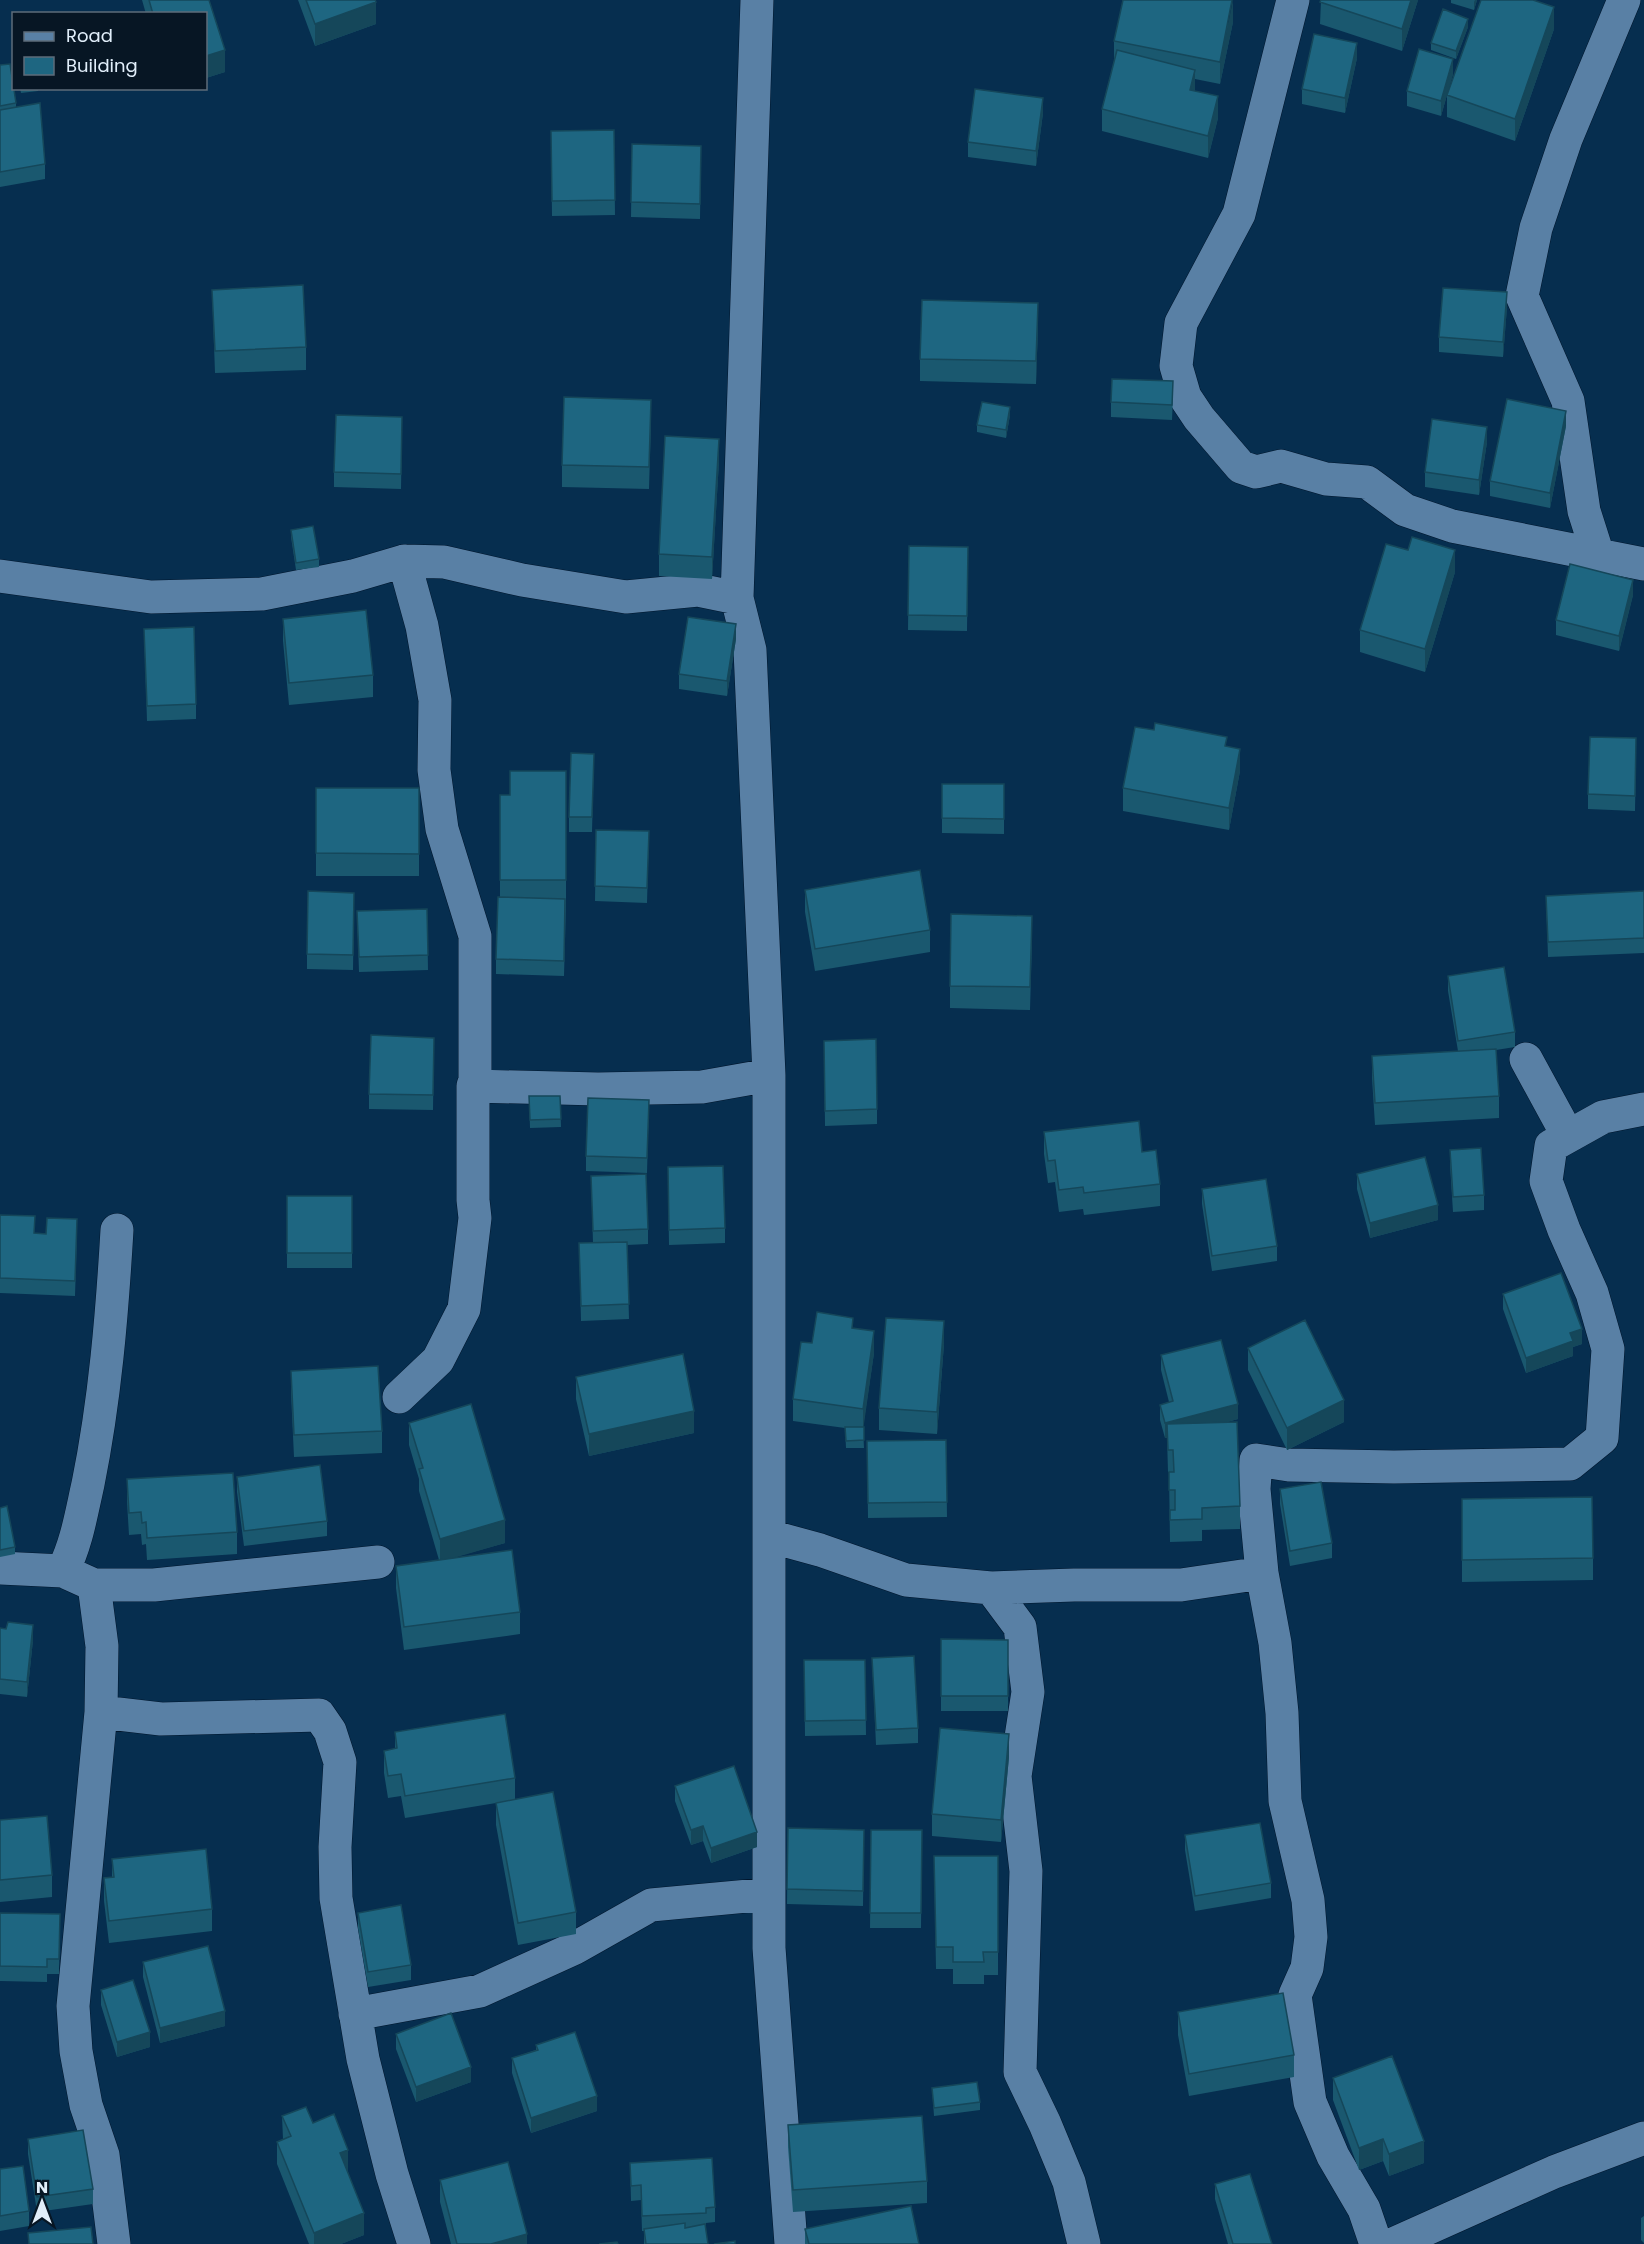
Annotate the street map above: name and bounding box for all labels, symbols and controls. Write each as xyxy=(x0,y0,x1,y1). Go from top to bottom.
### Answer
legend xyxy=(12,12,207,90)
text: Road xyxy=(66,23,113,48)
text: Building xyxy=(66,53,138,78)
north arrow xyxy=(12,2172,72,2232)
text: N xyxy=(36,2176,48,2199)

